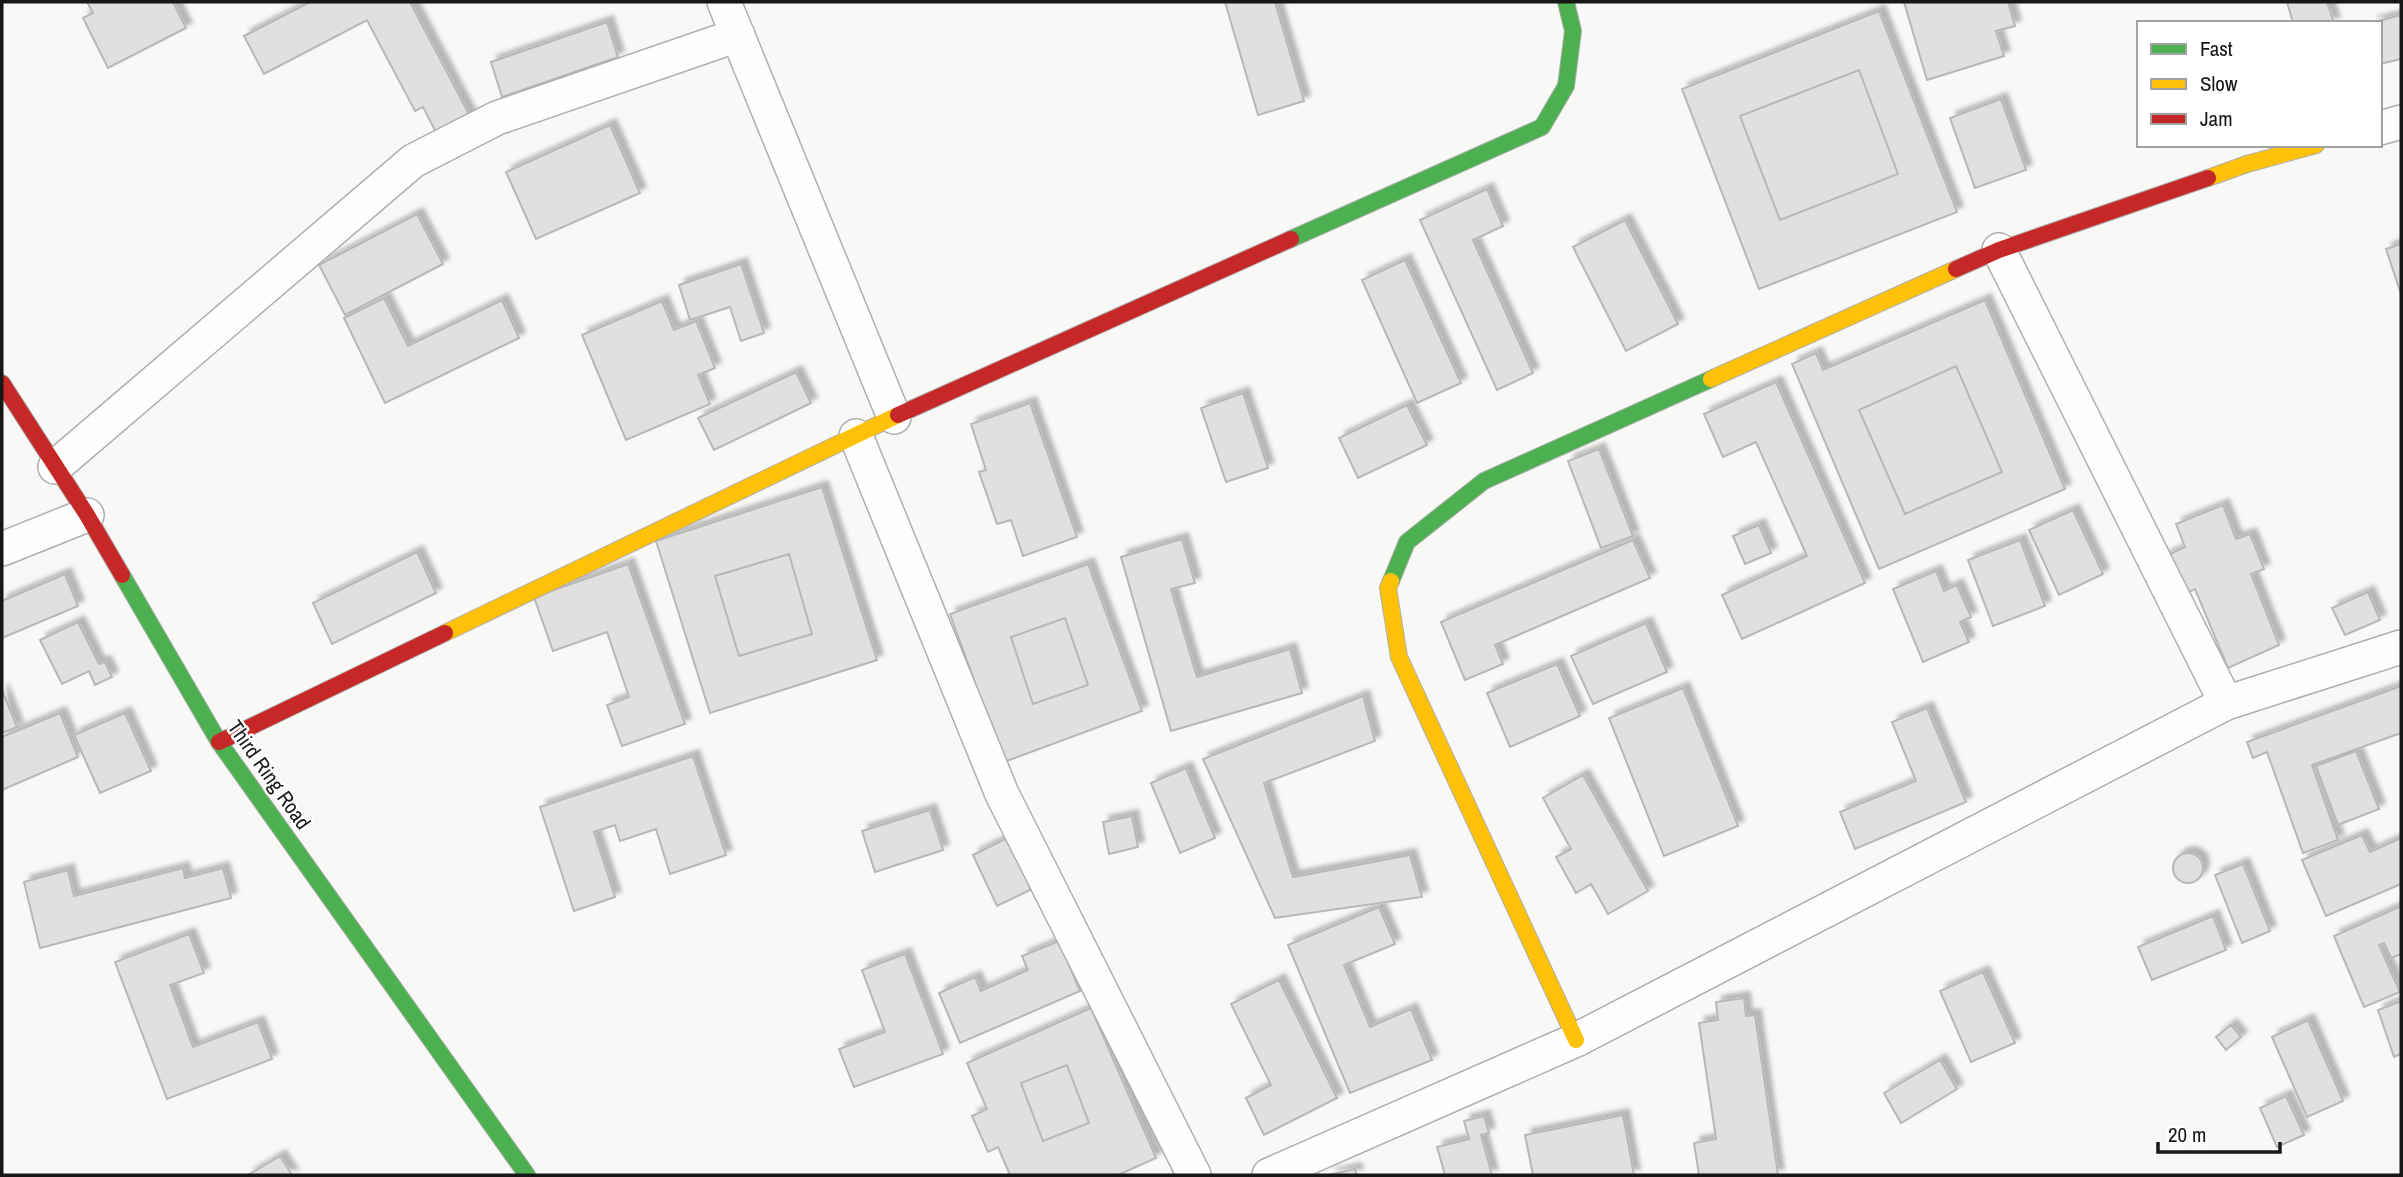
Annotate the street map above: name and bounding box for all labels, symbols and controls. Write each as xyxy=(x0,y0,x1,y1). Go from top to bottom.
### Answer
legend xyxy=(2137,21,2382,147)
text: Fast xyxy=(2200,34,2233,63)
text: Slow xyxy=(2200,69,2238,98)
text: Jam xyxy=(2200,104,2233,133)
street label: Third Ring Road xyxy=(221,714,318,835)
scale bar xyxy=(2158,1110,2280,1154)
text: 20 m xyxy=(2168,1120,2206,1149)

